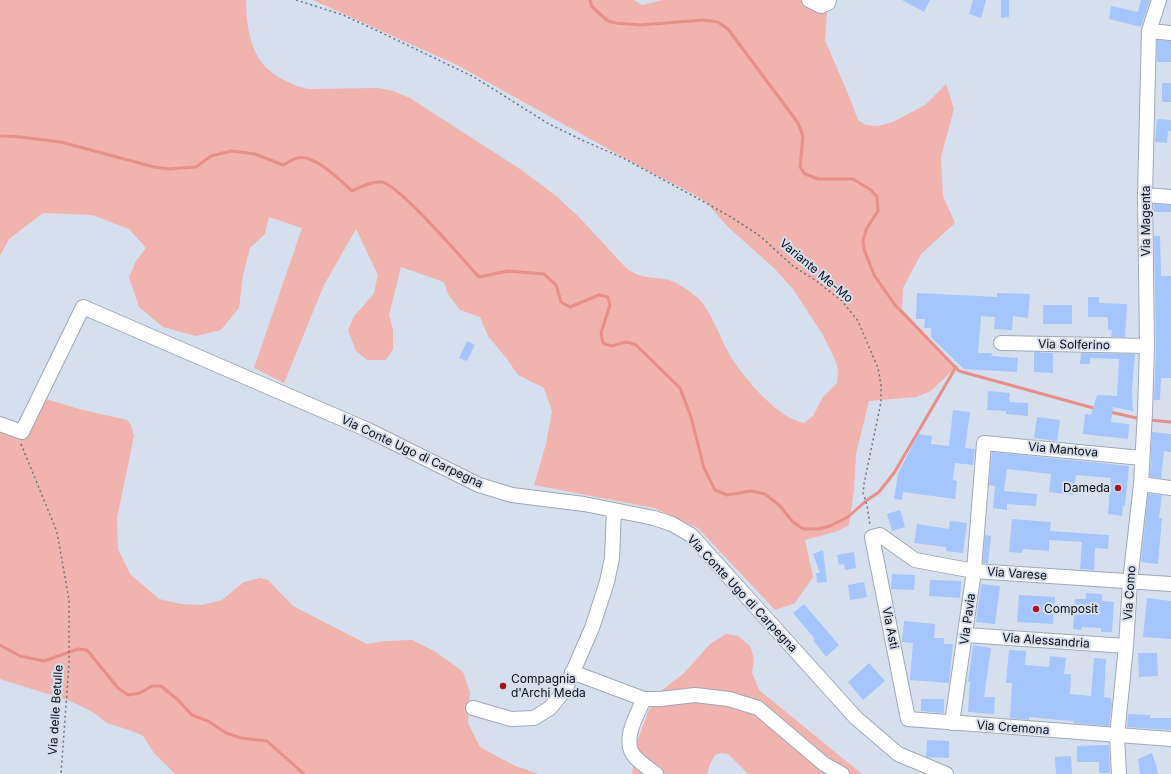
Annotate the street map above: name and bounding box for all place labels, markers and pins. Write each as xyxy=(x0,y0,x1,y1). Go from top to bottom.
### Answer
place label: Dameda xyxy=(1063,481,1110,495)
marker: Dameda xyxy=(1113,483,1123,493)
place label: Composit xyxy=(1044,602,1098,616)
marker: Composit xyxy=(1031,604,1041,614)
place label: Compagnia d'Archi Meda xyxy=(511,672,586,700)
marker: Compagnia d'Archi Meda xyxy=(498,681,508,691)

